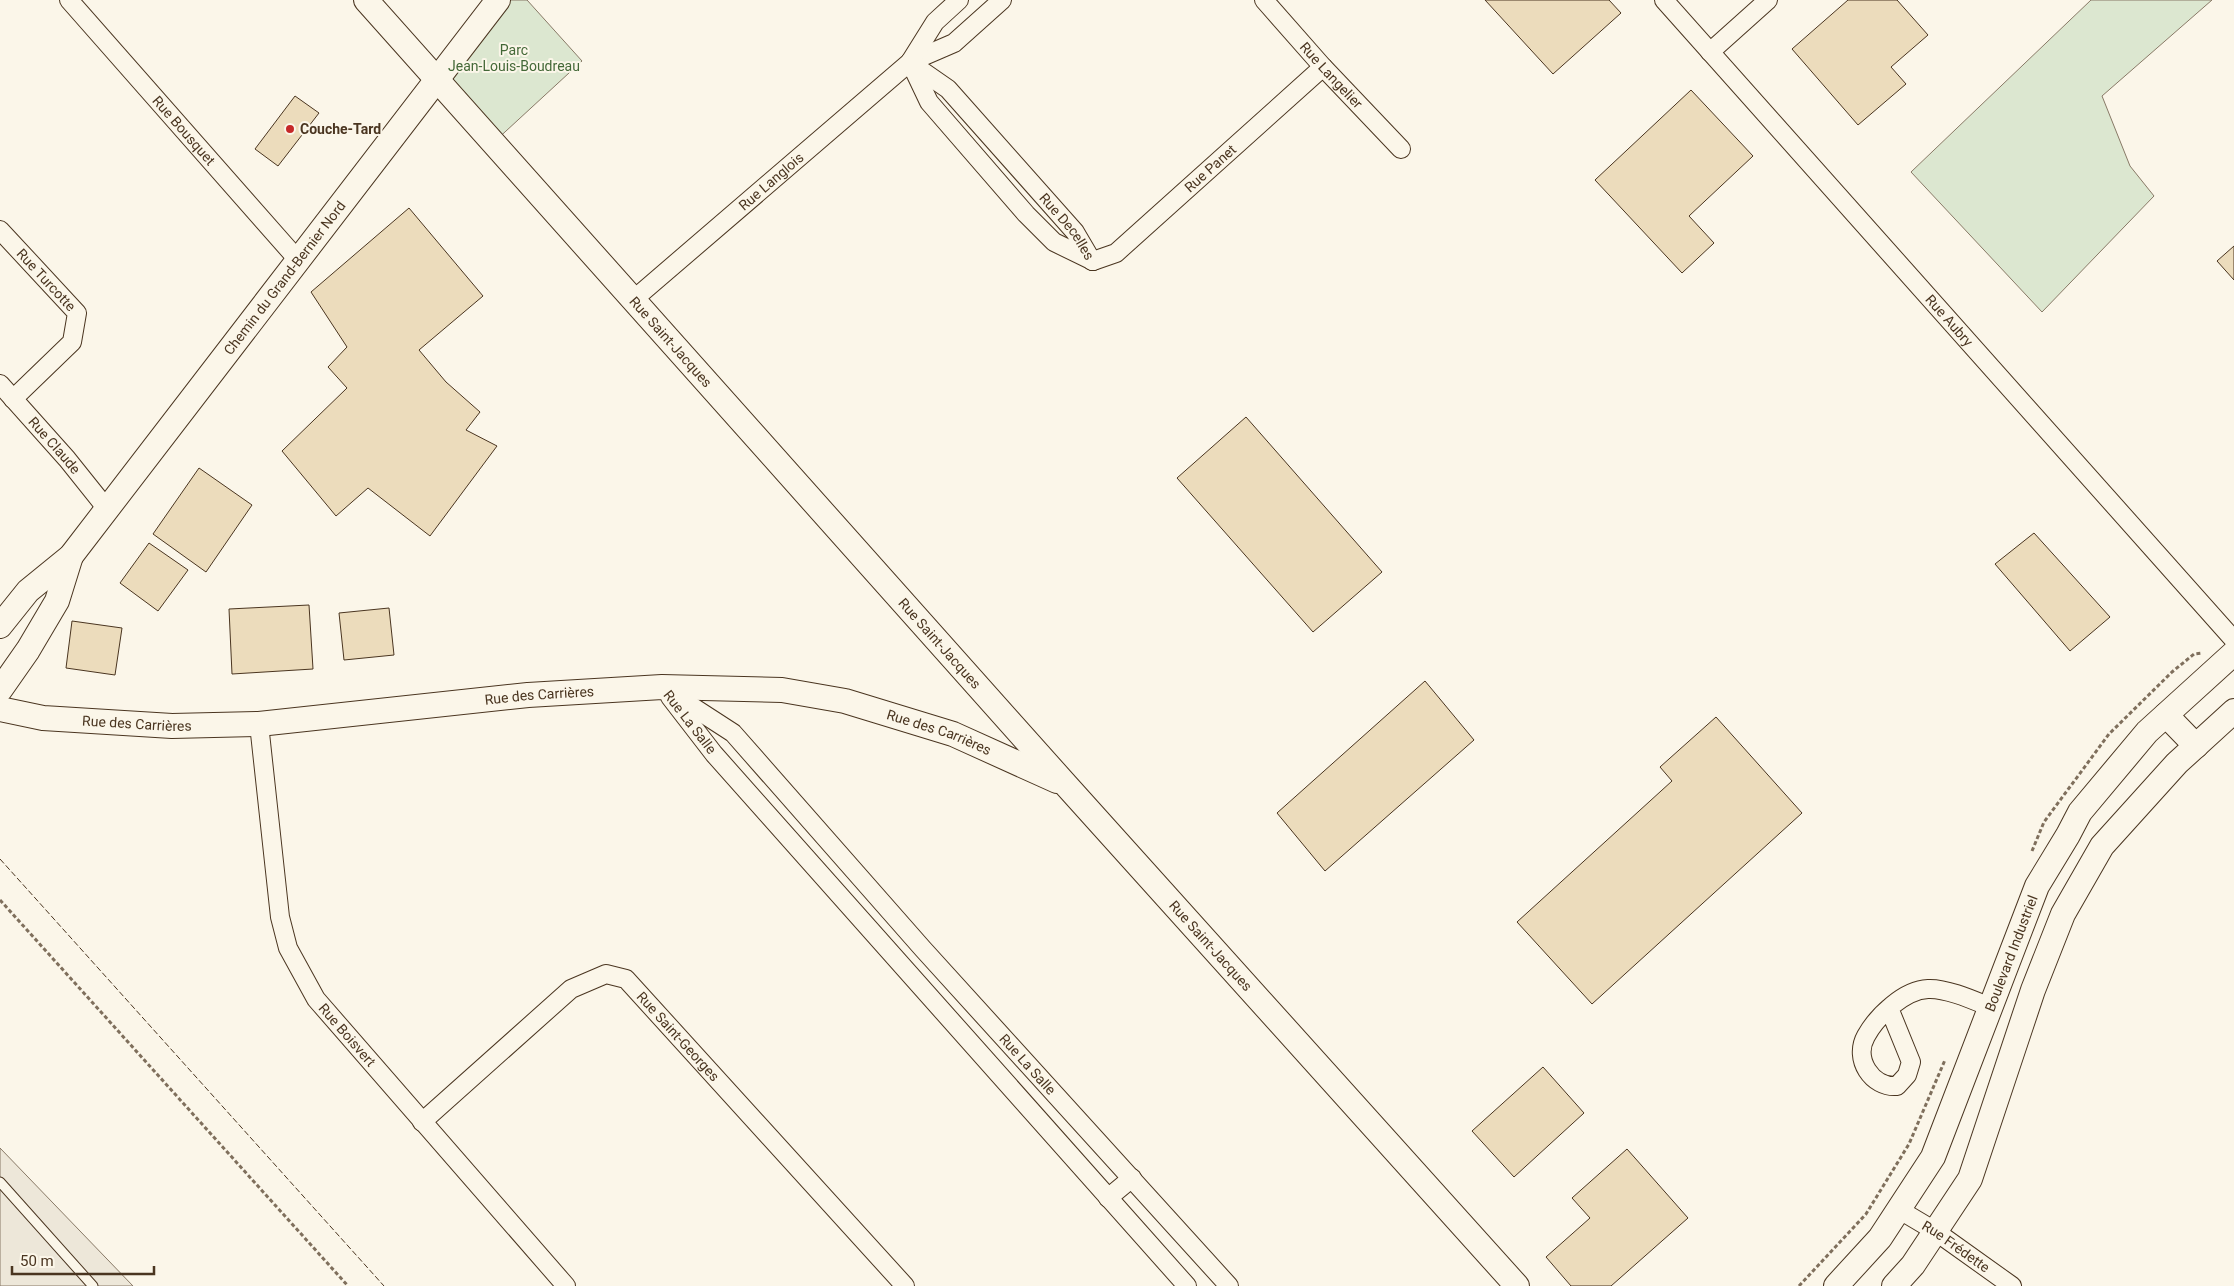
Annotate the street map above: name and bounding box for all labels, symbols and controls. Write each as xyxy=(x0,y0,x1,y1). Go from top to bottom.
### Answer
street label: Rue Langelier xyxy=(1297,39,1366,112)
park label: Parc Jean-Louis-Boudreau xyxy=(448,42,580,74)
street label: Rue Bousquet xyxy=(149,93,219,169)
place label: Couche-Tard xyxy=(300,121,381,137)
marker: Couche-Tard xyxy=(284,123,296,135)
street label: Rue Panet xyxy=(1181,141,1239,196)
street label: Rue Langlois xyxy=(735,149,807,214)
street label: Rue Decelles xyxy=(1036,190,1098,263)
street label: Chemin du Grand-Bernier Nord xyxy=(221,198,349,358)
street label: Rue Turcotte xyxy=(14,245,79,314)
street label: Rue Aubry xyxy=(1922,291,1977,350)
street label: Rue Saint-Jacques xyxy=(626,293,715,390)
street label: Rue Claude xyxy=(25,414,84,477)
street label: Rue Saint-Jacques xyxy=(895,595,984,692)
street label: Rue des Carrières xyxy=(484,683,594,708)
street label: Rue La Salle xyxy=(660,687,720,757)
street label: Rue des Carrières xyxy=(885,706,994,758)
street label: Rue des Carrières xyxy=(82,712,192,734)
street label: Boulevard Industriel xyxy=(1982,893,2041,1014)
street label: Rue Saint-Jacques xyxy=(1166,897,1255,994)
street label: Rue Saint-Georges xyxy=(634,988,723,1084)
street label: Rue Boisvert xyxy=(316,1000,379,1070)
street label: Rue La Salle xyxy=(996,1031,1059,1098)
street label: Rue Frédette xyxy=(1919,1217,1993,1276)
scale bar xyxy=(12,1244,155,1276)
text: 50 m xyxy=(20,1252,54,1270)

